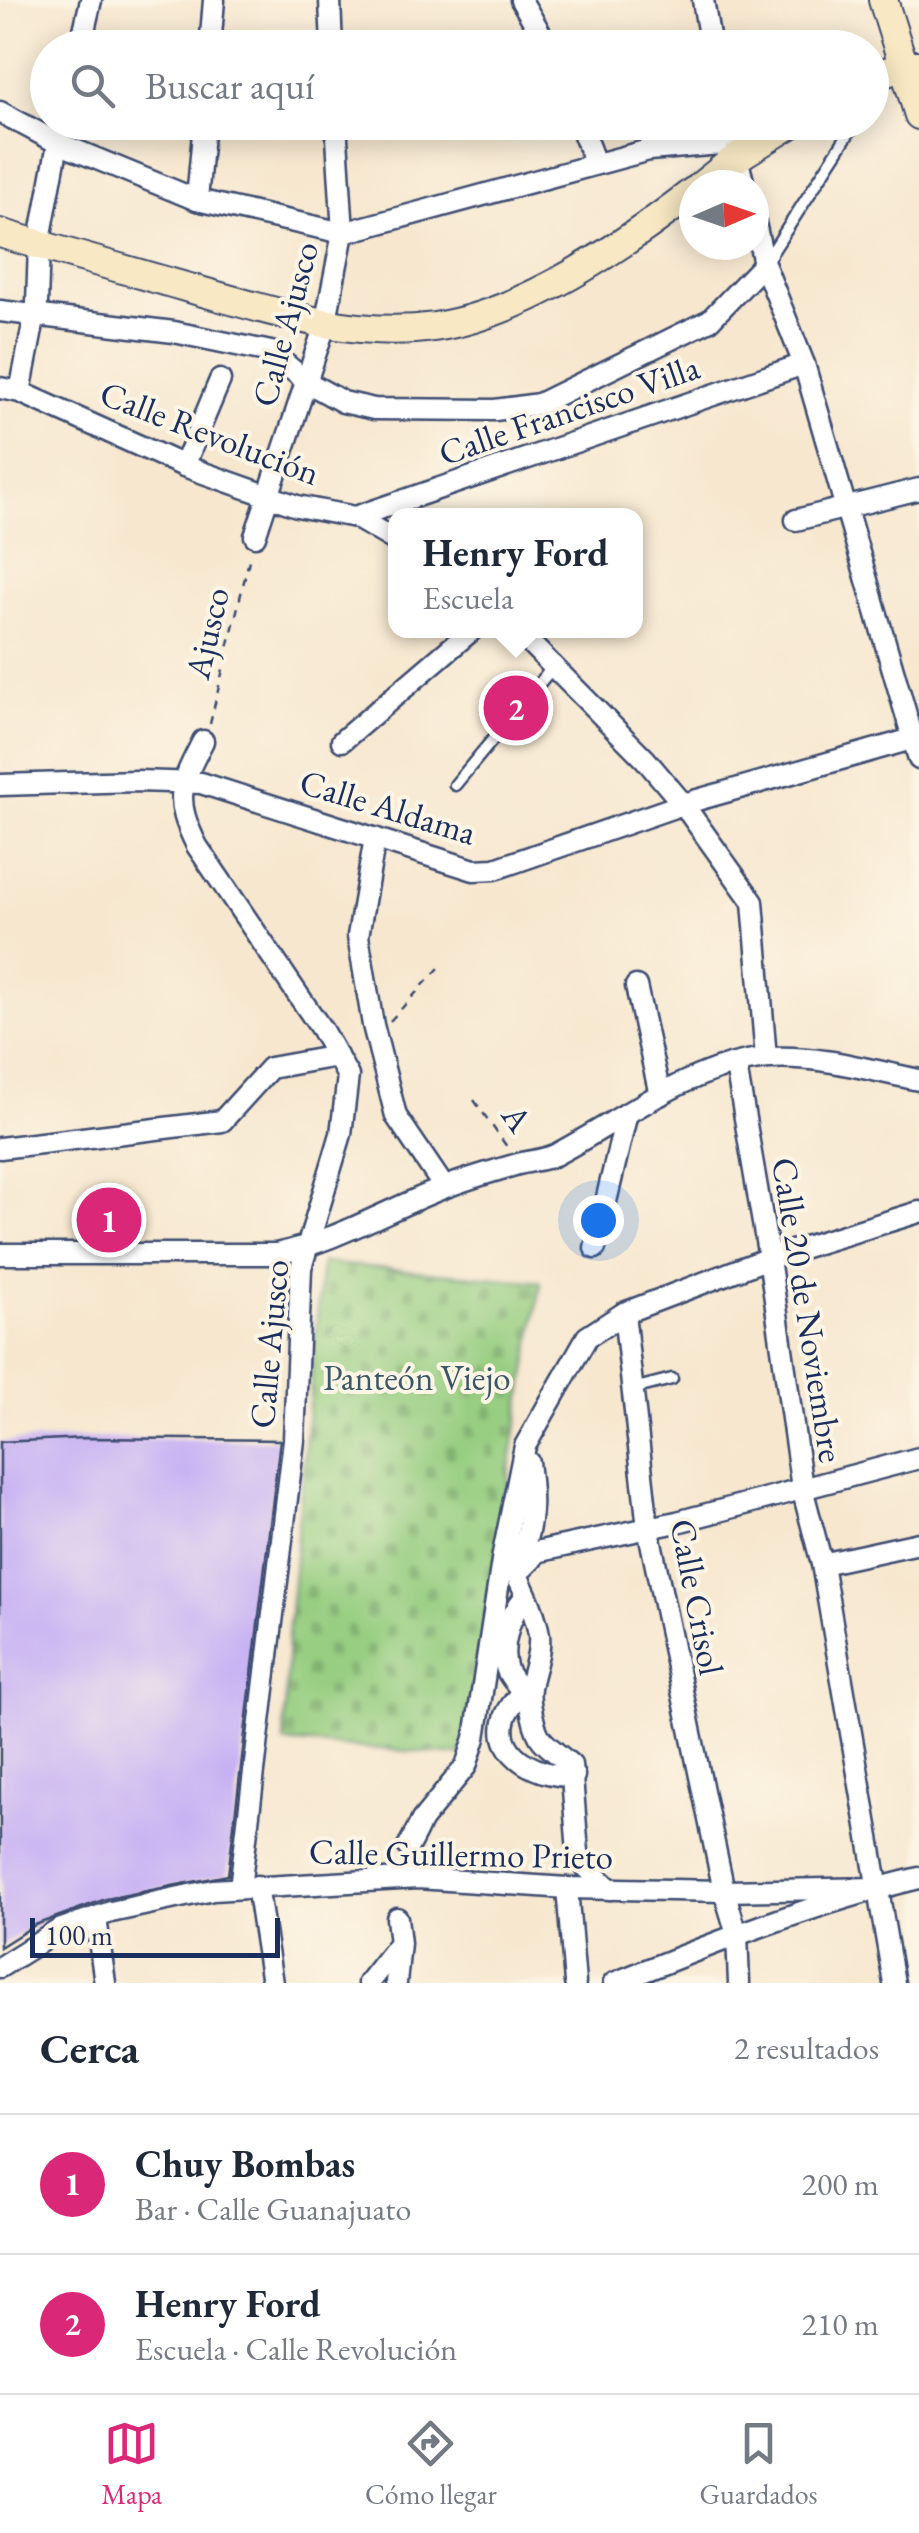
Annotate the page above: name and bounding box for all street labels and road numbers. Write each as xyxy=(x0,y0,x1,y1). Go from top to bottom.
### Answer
street label: Calle Ajusco xyxy=(241,236,328,411)
street label: Calle Francisco Villa xyxy=(433,344,705,475)
street label: Calle Revolución xyxy=(94,370,326,495)
street label: Ajusco xyxy=(174,583,239,684)
street label: Calle Aldama xyxy=(295,758,482,855)
street label: A xyxy=(491,1094,543,1141)
street label: Calle 20 de Noviembre xyxy=(762,1154,855,1465)
street label: Calle Ajusco xyxy=(239,1258,298,1430)
street label: Calle Crisol xyxy=(660,1515,735,1679)
street label: Calle Guillermo Prieto xyxy=(309,1828,613,1879)

